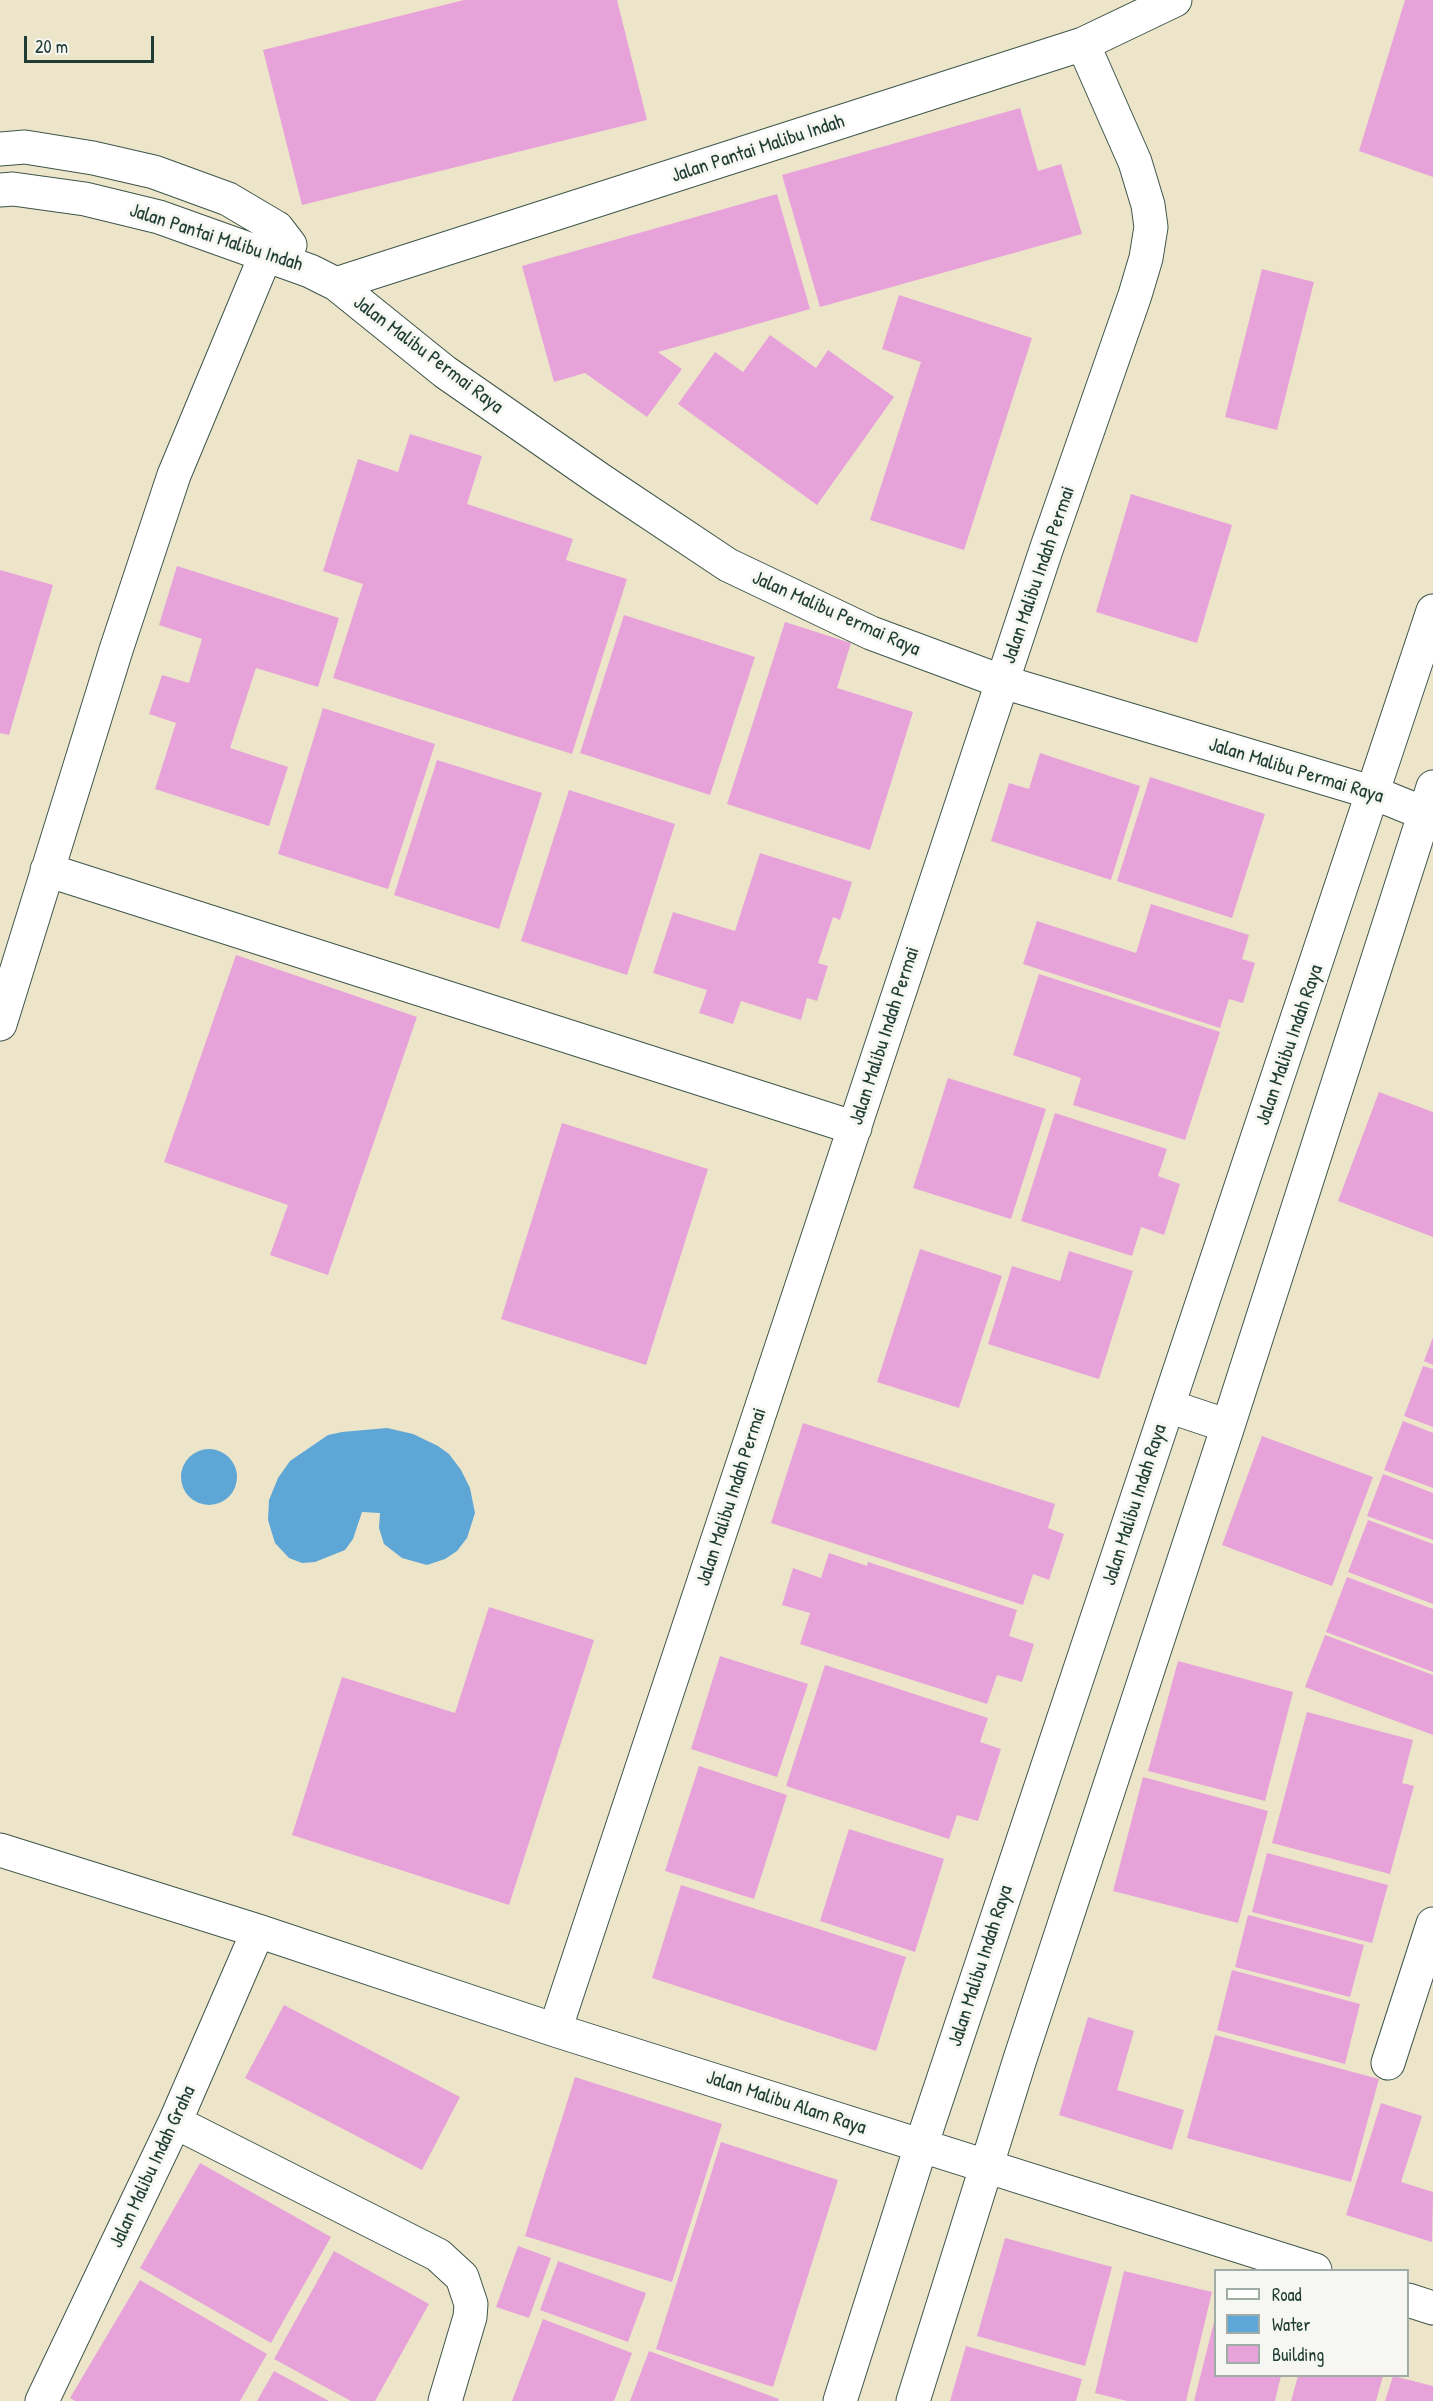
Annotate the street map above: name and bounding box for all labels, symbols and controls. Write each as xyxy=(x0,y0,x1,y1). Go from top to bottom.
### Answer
scale bar xyxy=(27,24,158,62)
text: 20 m xyxy=(35,34,68,59)
street label: Jalan Pantai Malibu Indah xyxy=(668,110,848,188)
street label: Jalan Pantai Malibu Indah xyxy=(126,199,306,277)
street label: Jalan Malibu Permai Raya xyxy=(348,291,508,419)
street label: Jalan Malibu Indah Permai xyxy=(997,483,1081,667)
street label: Jalan Malibu Permai Raya xyxy=(748,566,924,662)
street label: Jalan Malibu Permai Raya xyxy=(1206,733,1386,809)
street label: Jalan Malibu Indah Permai xyxy=(845,944,925,1128)
street label: Jalan Malibu Indah Raya xyxy=(1251,962,1329,1128)
street label: Jalan Malibu Indah Permai xyxy=(692,1405,772,1589)
street label: Jalan Malibu Indah Raya xyxy=(1098,1421,1172,1589)
street label: Jalan Malibu Indah Raya xyxy=(944,1882,1018,2050)
street label: Jalan Malibu Alam Raya xyxy=(703,2066,869,2140)
street label: Jalan Malibu Indah Graha xyxy=(105,2082,201,2252)
legend xyxy=(1214,2269,1409,2377)
text: Road xyxy=(1272,2282,1302,2307)
text: Water xyxy=(1272,2312,1310,2337)
text: Building xyxy=(1272,2342,1324,2367)

